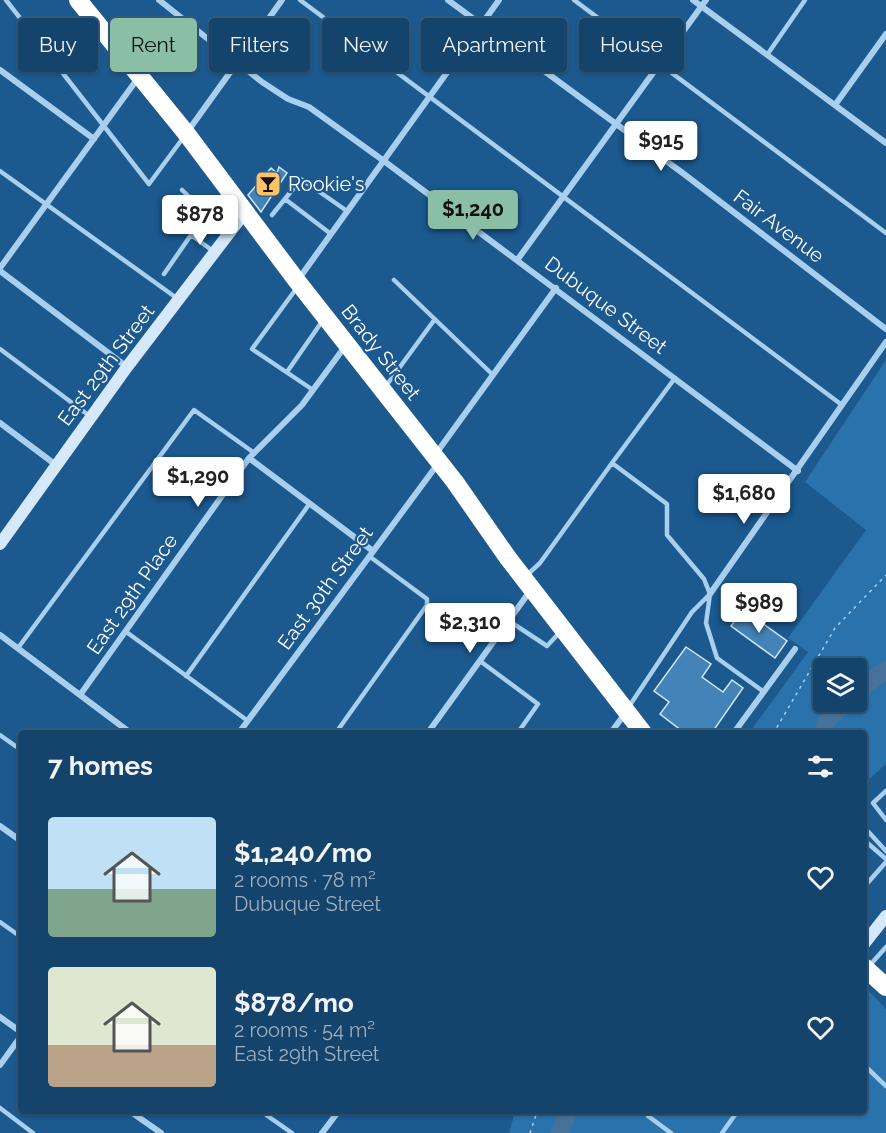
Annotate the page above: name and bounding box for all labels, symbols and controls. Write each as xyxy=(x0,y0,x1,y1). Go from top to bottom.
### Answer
chip: Buy xyxy=(18,18,98,72)
chip: Rent xyxy=(110,18,197,72)
chip: Filters xyxy=(209,18,310,72)
chip: New xyxy=(322,18,409,72)
chip: Apartment xyxy=(421,18,567,72)
chip: House xyxy=(579,18,684,72)
pin: $915 xyxy=(625,121,697,172)
text: $915 xyxy=(638,128,684,152)
bar icon: Rookie's xyxy=(253,169,283,199)
place label: Rookie's xyxy=(288,172,364,196)
street label: Fair Avenue xyxy=(729,184,829,268)
pin: $1,240 xyxy=(424,190,522,241)
pin: $878 xyxy=(164,195,236,246)
text: $1,240 xyxy=(442,197,504,221)
text: $878 xyxy=(176,202,224,226)
street label: Dubuque Street xyxy=(540,251,672,359)
street label: East 29th Street xyxy=(53,299,160,430)
street label: Brady Street xyxy=(336,299,426,405)
pin: $1,290 xyxy=(149,457,247,508)
text: $1,290 xyxy=(167,464,229,488)
pin: $1,680 xyxy=(695,474,793,525)
text: $1,680 xyxy=(712,481,776,505)
street label: East 30th Street xyxy=(272,522,378,654)
street label: East 29th Place xyxy=(82,529,183,659)
pin: $989 xyxy=(723,583,795,634)
text: $989 xyxy=(735,590,783,614)
pin: $2,310 xyxy=(421,603,519,654)
text: $2,310 xyxy=(439,610,501,634)
map controls xyxy=(813,658,867,712)
button: layers xyxy=(813,658,867,712)
icon: filters xyxy=(804,750,837,783)
text: 7 homes xyxy=(48,751,153,781)
text: $1,240/mo xyxy=(234,838,372,868)
icon: home xyxy=(96,841,168,913)
icon: heart xyxy=(804,861,837,894)
text: 2 rooms · 78 m² xyxy=(234,868,376,892)
text: Dubuque Street xyxy=(234,892,381,916)
text: $878/mo xyxy=(234,988,354,1018)
icon: home xyxy=(96,991,168,1063)
icon: heart xyxy=(804,1011,837,1044)
text: 2 rooms · 54 m² xyxy=(234,1018,375,1042)
text: East 29th Street xyxy=(234,1042,380,1066)

